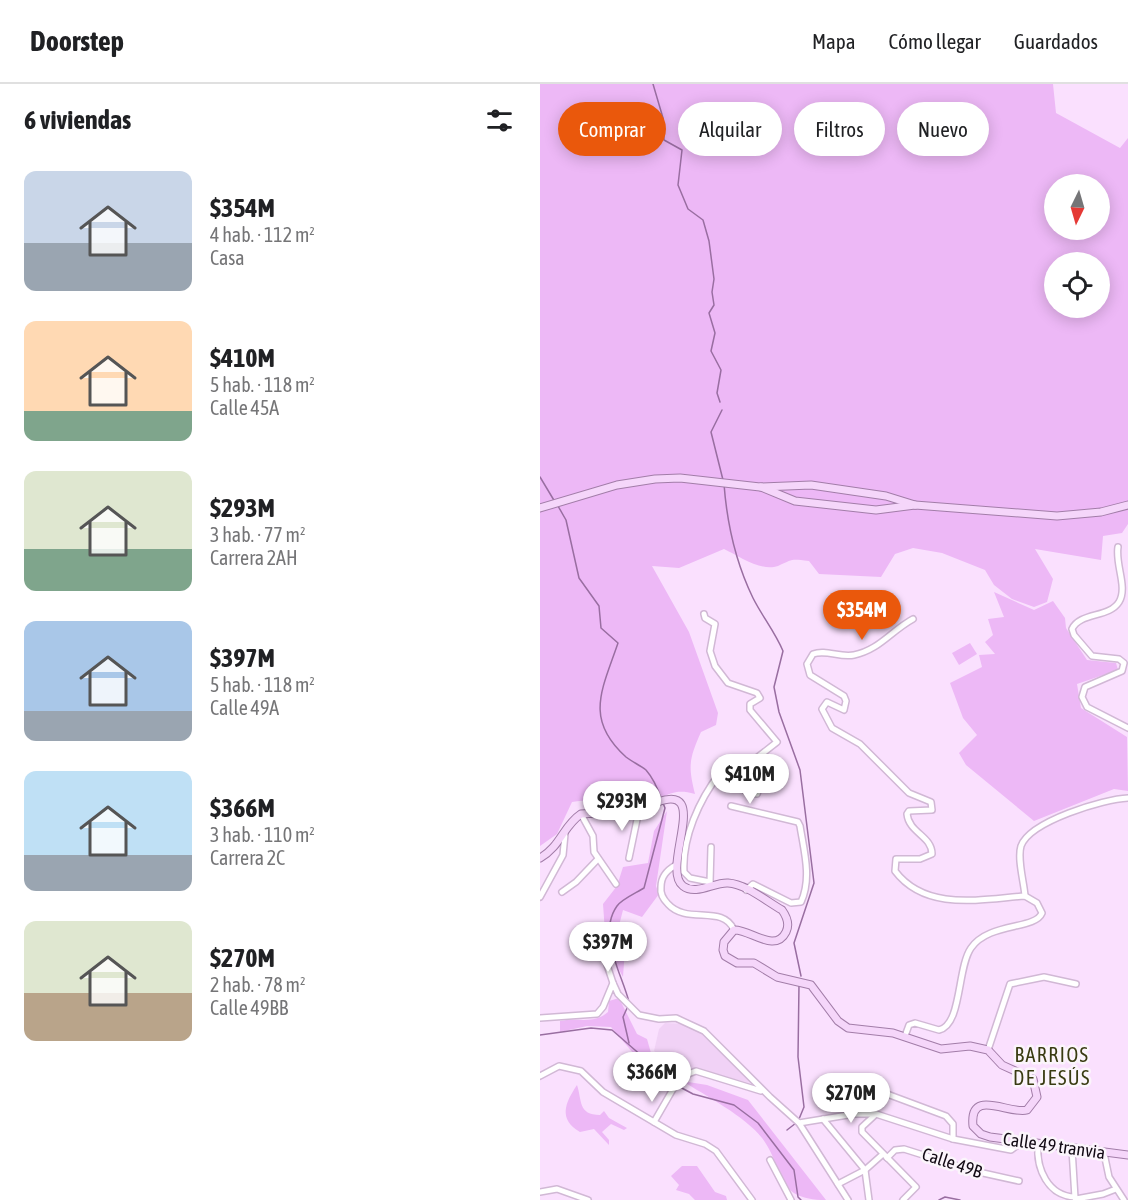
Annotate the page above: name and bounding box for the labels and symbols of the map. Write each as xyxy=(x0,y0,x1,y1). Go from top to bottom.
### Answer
north arrow xyxy=(1044,174,1110,240)
pin: $354M xyxy=(820,590,904,641)
pin: $410M xyxy=(708,754,792,805)
pin: $293M xyxy=(580,781,664,832)
pin: $397M xyxy=(566,922,650,973)
district label: BARRIOS DE JESÚS xyxy=(1013,1043,1091,1089)
pin: $366M xyxy=(610,1052,694,1103)
pin: $270M xyxy=(809,1073,893,1124)
street label: Calle 49 tranvia xyxy=(1002,1128,1107,1163)
street label: Calle 49B xyxy=(919,1143,985,1182)

